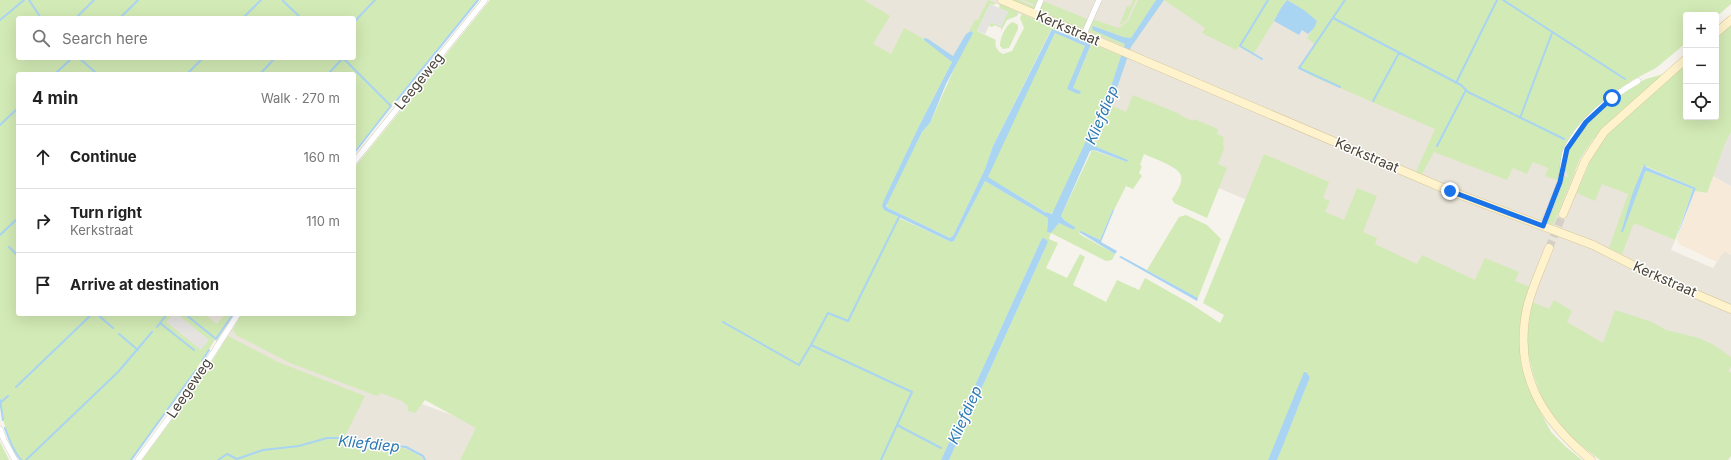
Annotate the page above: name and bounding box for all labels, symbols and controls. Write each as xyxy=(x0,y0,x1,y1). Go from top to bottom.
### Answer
street label: Kerkstraat xyxy=(1034,6,1103,49)
map controls xyxy=(1683,12,1719,120)
button: + xyxy=(1683,12,1719,48)
search box xyxy=(16,16,356,60)
icon: search xyxy=(30,27,52,49)
text: Search here xyxy=(62,29,148,48)
button: − xyxy=(1683,48,1719,84)
street label: Leegeweg xyxy=(390,49,447,113)
water label: Kliefdiep xyxy=(1081,83,1122,147)
button: locate xyxy=(1683,84,1719,120)
text: 4 min xyxy=(32,88,78,108)
route start xyxy=(1603,89,1621,107)
text: Walk · 270 m xyxy=(261,90,340,106)
street label: Kerkstraat xyxy=(1333,133,1402,176)
icon: ahead xyxy=(32,146,54,168)
text: Continue xyxy=(70,147,137,166)
text: 160 m xyxy=(303,149,340,165)
route end xyxy=(1441,182,1459,200)
text: Turn right xyxy=(70,203,142,222)
icon: right xyxy=(32,210,54,232)
text: 110 m xyxy=(306,213,340,229)
text: Kerkstraat xyxy=(70,222,133,238)
street label: Kerkstraat xyxy=(1631,257,1700,300)
icon: arrive xyxy=(32,274,54,296)
text: Arrive at destination xyxy=(70,275,219,294)
street label: Leegeweg xyxy=(162,354,215,421)
water label: Kliefdiep xyxy=(943,383,986,447)
water label: Kliefdiep xyxy=(337,431,401,456)

